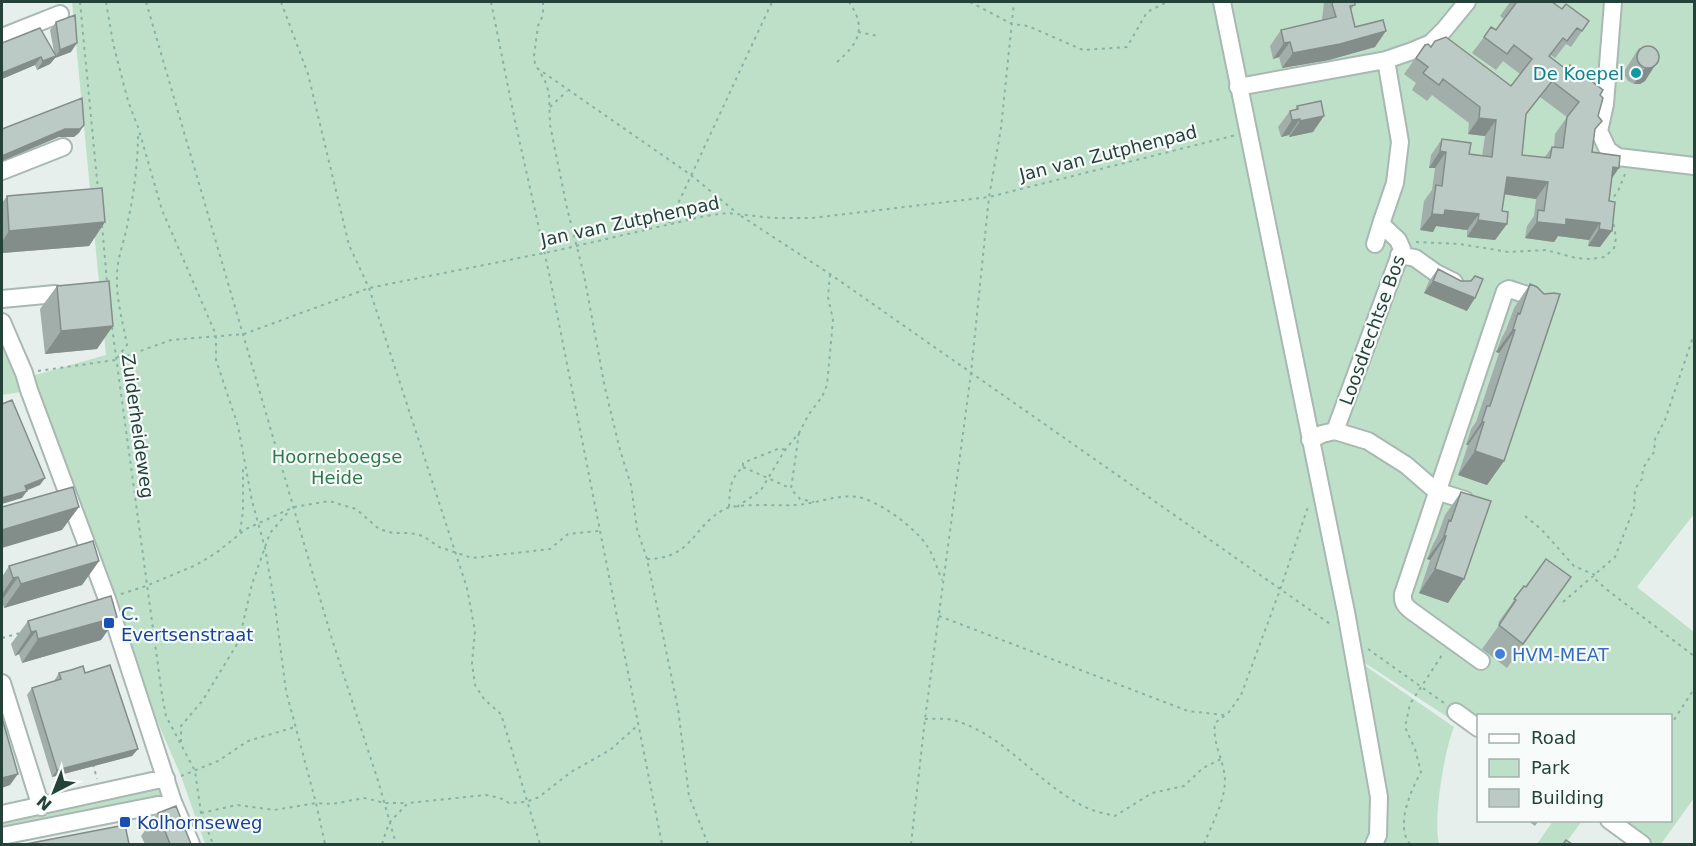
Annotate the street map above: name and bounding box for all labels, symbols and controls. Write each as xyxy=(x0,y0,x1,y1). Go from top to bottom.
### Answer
place label: De Koepel xyxy=(1533,63,1624,84)
marker: De Koepel xyxy=(1629,66,1643,80)
street label: Jan van Zutphenpad xyxy=(1016,121,1199,185)
street label: Jan van Zutphenpad xyxy=(538,192,721,250)
street label: Loosdrechtse Bos xyxy=(1335,252,1409,408)
street label: Zuiderheideweg xyxy=(117,352,159,500)
park label: Hoorneboegse Heide xyxy=(272,446,402,488)
place label: C. Evertsenstraat xyxy=(121,603,253,645)
marker: C. Evertsenstraat xyxy=(102,616,116,630)
place label: HVM-MEAT xyxy=(1512,644,1610,665)
marker: HVM-MEAT xyxy=(1493,647,1507,661)
legend xyxy=(1477,714,1672,822)
text: Road xyxy=(1531,727,1576,748)
text: Park xyxy=(1531,757,1570,778)
north arrow xyxy=(24,762,84,822)
text: Building xyxy=(1531,787,1604,808)
text: N xyxy=(33,791,56,814)
place label: Kolhornseweg xyxy=(137,812,263,833)
marker: Kolhornseweg xyxy=(118,815,132,829)

